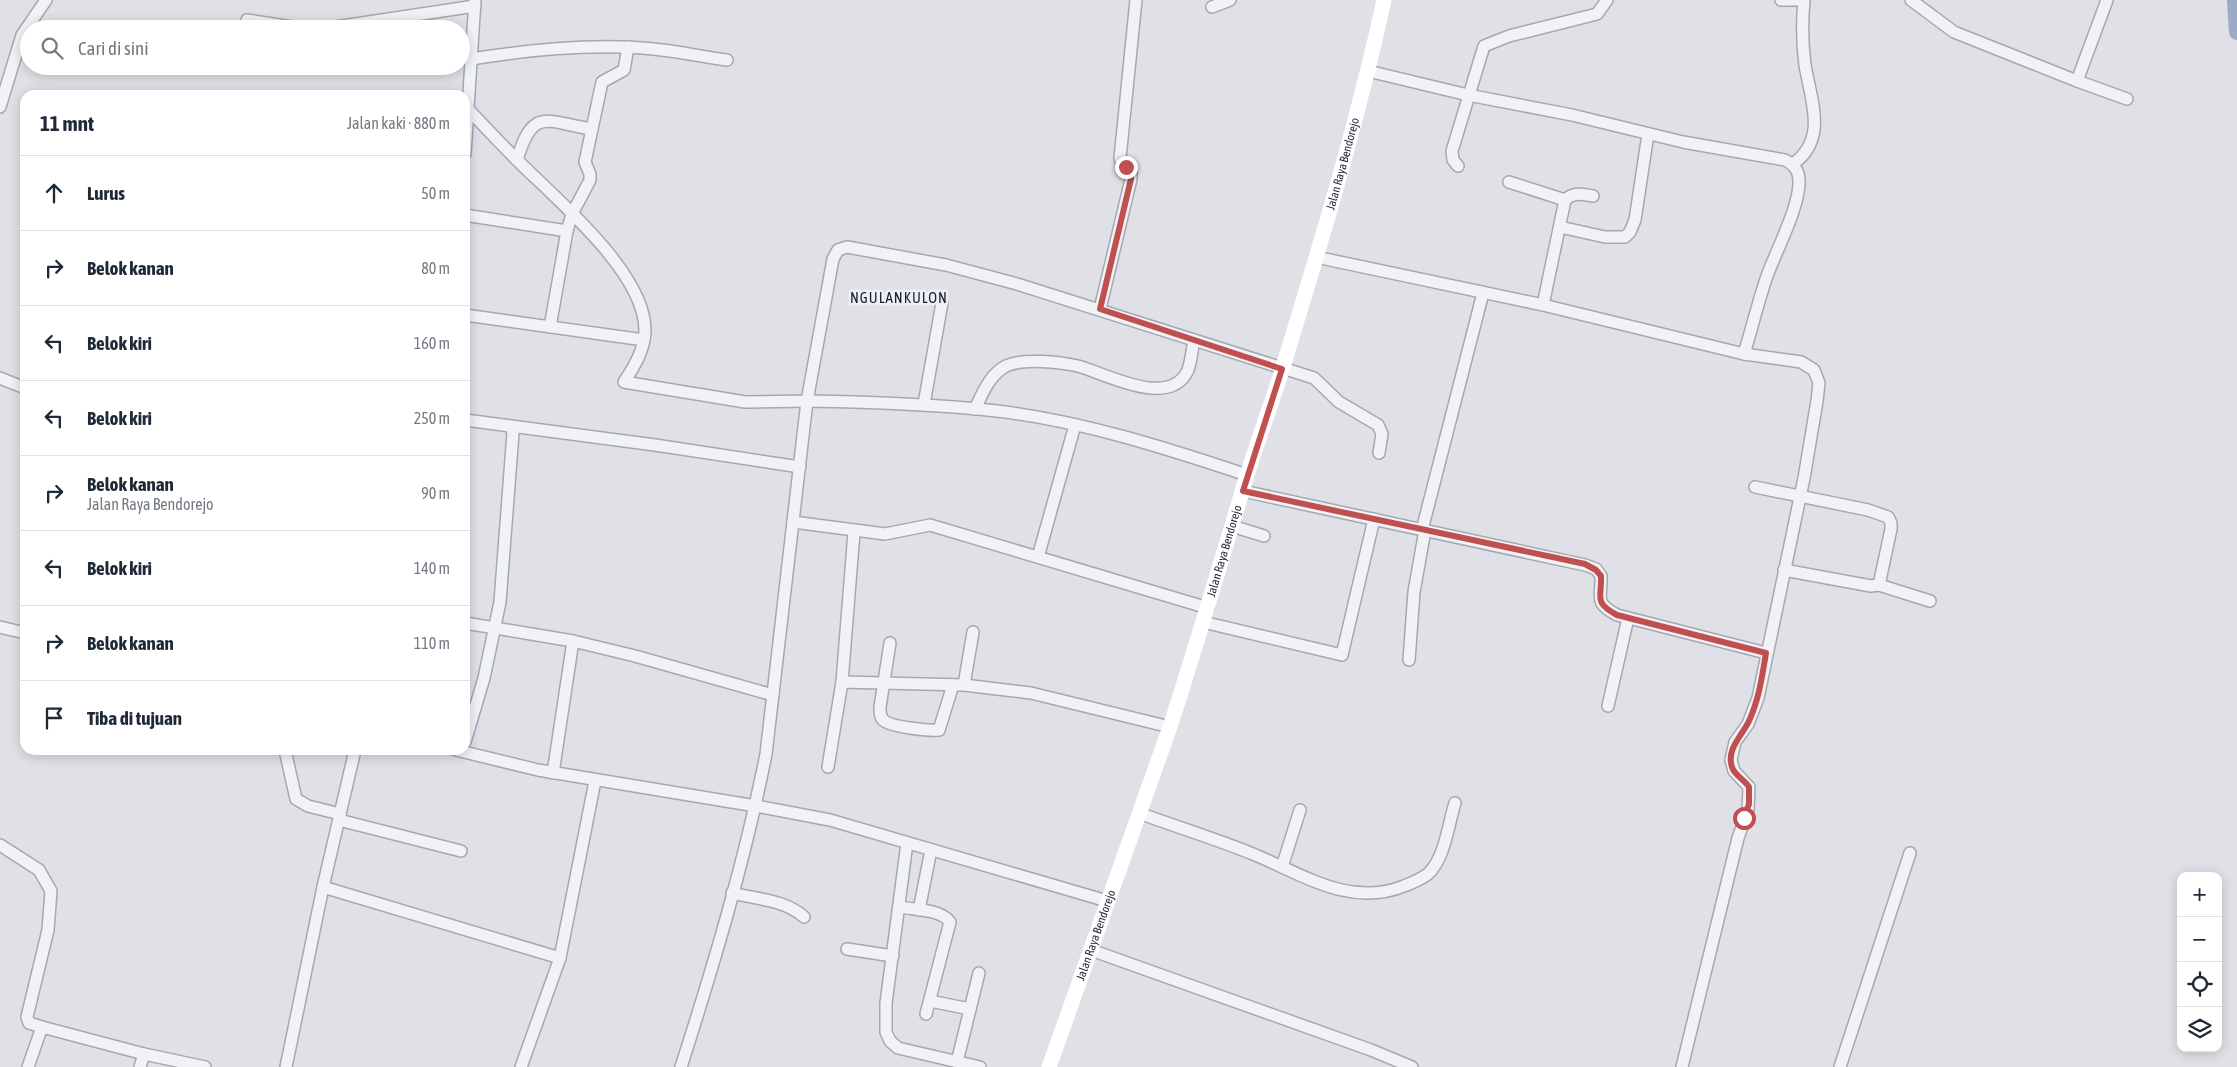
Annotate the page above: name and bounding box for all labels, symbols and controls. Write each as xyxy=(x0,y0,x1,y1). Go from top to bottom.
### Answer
search box xyxy=(20,20,470,75)
icon: search xyxy=(38,34,66,62)
text: Cari di sini xyxy=(78,37,149,59)
text: 11 mnt xyxy=(40,111,94,135)
text: Jalan kaki · 880 m xyxy=(347,114,450,132)
street label: Jalan Raya Bendorejo xyxy=(1323,116,1362,212)
route end xyxy=(1115,156,1138,179)
icon: ahead xyxy=(40,179,68,207)
text: Lurus xyxy=(87,182,125,204)
text: 50 m xyxy=(421,184,450,202)
icon: right xyxy=(40,254,68,282)
text: Belok kanan xyxy=(87,257,174,279)
text: 80 m xyxy=(421,259,450,277)
district label: NGULANKULON xyxy=(850,289,948,306)
icon: left xyxy=(40,329,68,357)
text: Belok kiri xyxy=(87,332,152,354)
text: 160 m xyxy=(414,334,450,352)
icon: left xyxy=(40,404,68,432)
text: Belok kiri xyxy=(87,407,152,429)
text: 250 m xyxy=(414,409,450,427)
text: Belok kanan xyxy=(87,473,174,495)
icon: right xyxy=(40,479,68,507)
text: 90 m xyxy=(421,484,450,502)
text: Jalan Raya Bendorejo xyxy=(87,495,214,513)
street label: Jalan Raya Bendorejo xyxy=(1204,503,1245,599)
icon: left xyxy=(40,554,68,582)
text: Belok kiri xyxy=(87,557,152,579)
text: 140 m xyxy=(414,559,450,577)
icon: right xyxy=(40,629,68,657)
text: Belok kanan xyxy=(87,632,174,654)
text: 110 m xyxy=(414,634,450,652)
icon: arrive xyxy=(40,704,68,732)
text: Tiba di tujuan xyxy=(87,707,182,729)
route start xyxy=(1733,807,1756,830)
map controls xyxy=(2177,872,2222,1052)
button: + xyxy=(2177,872,2222,917)
street label: Jalan Raya Bendorejo xyxy=(1073,888,1119,982)
button: − xyxy=(2177,917,2222,962)
button: locate xyxy=(2177,962,2222,1007)
button: layers xyxy=(2177,1007,2222,1052)

